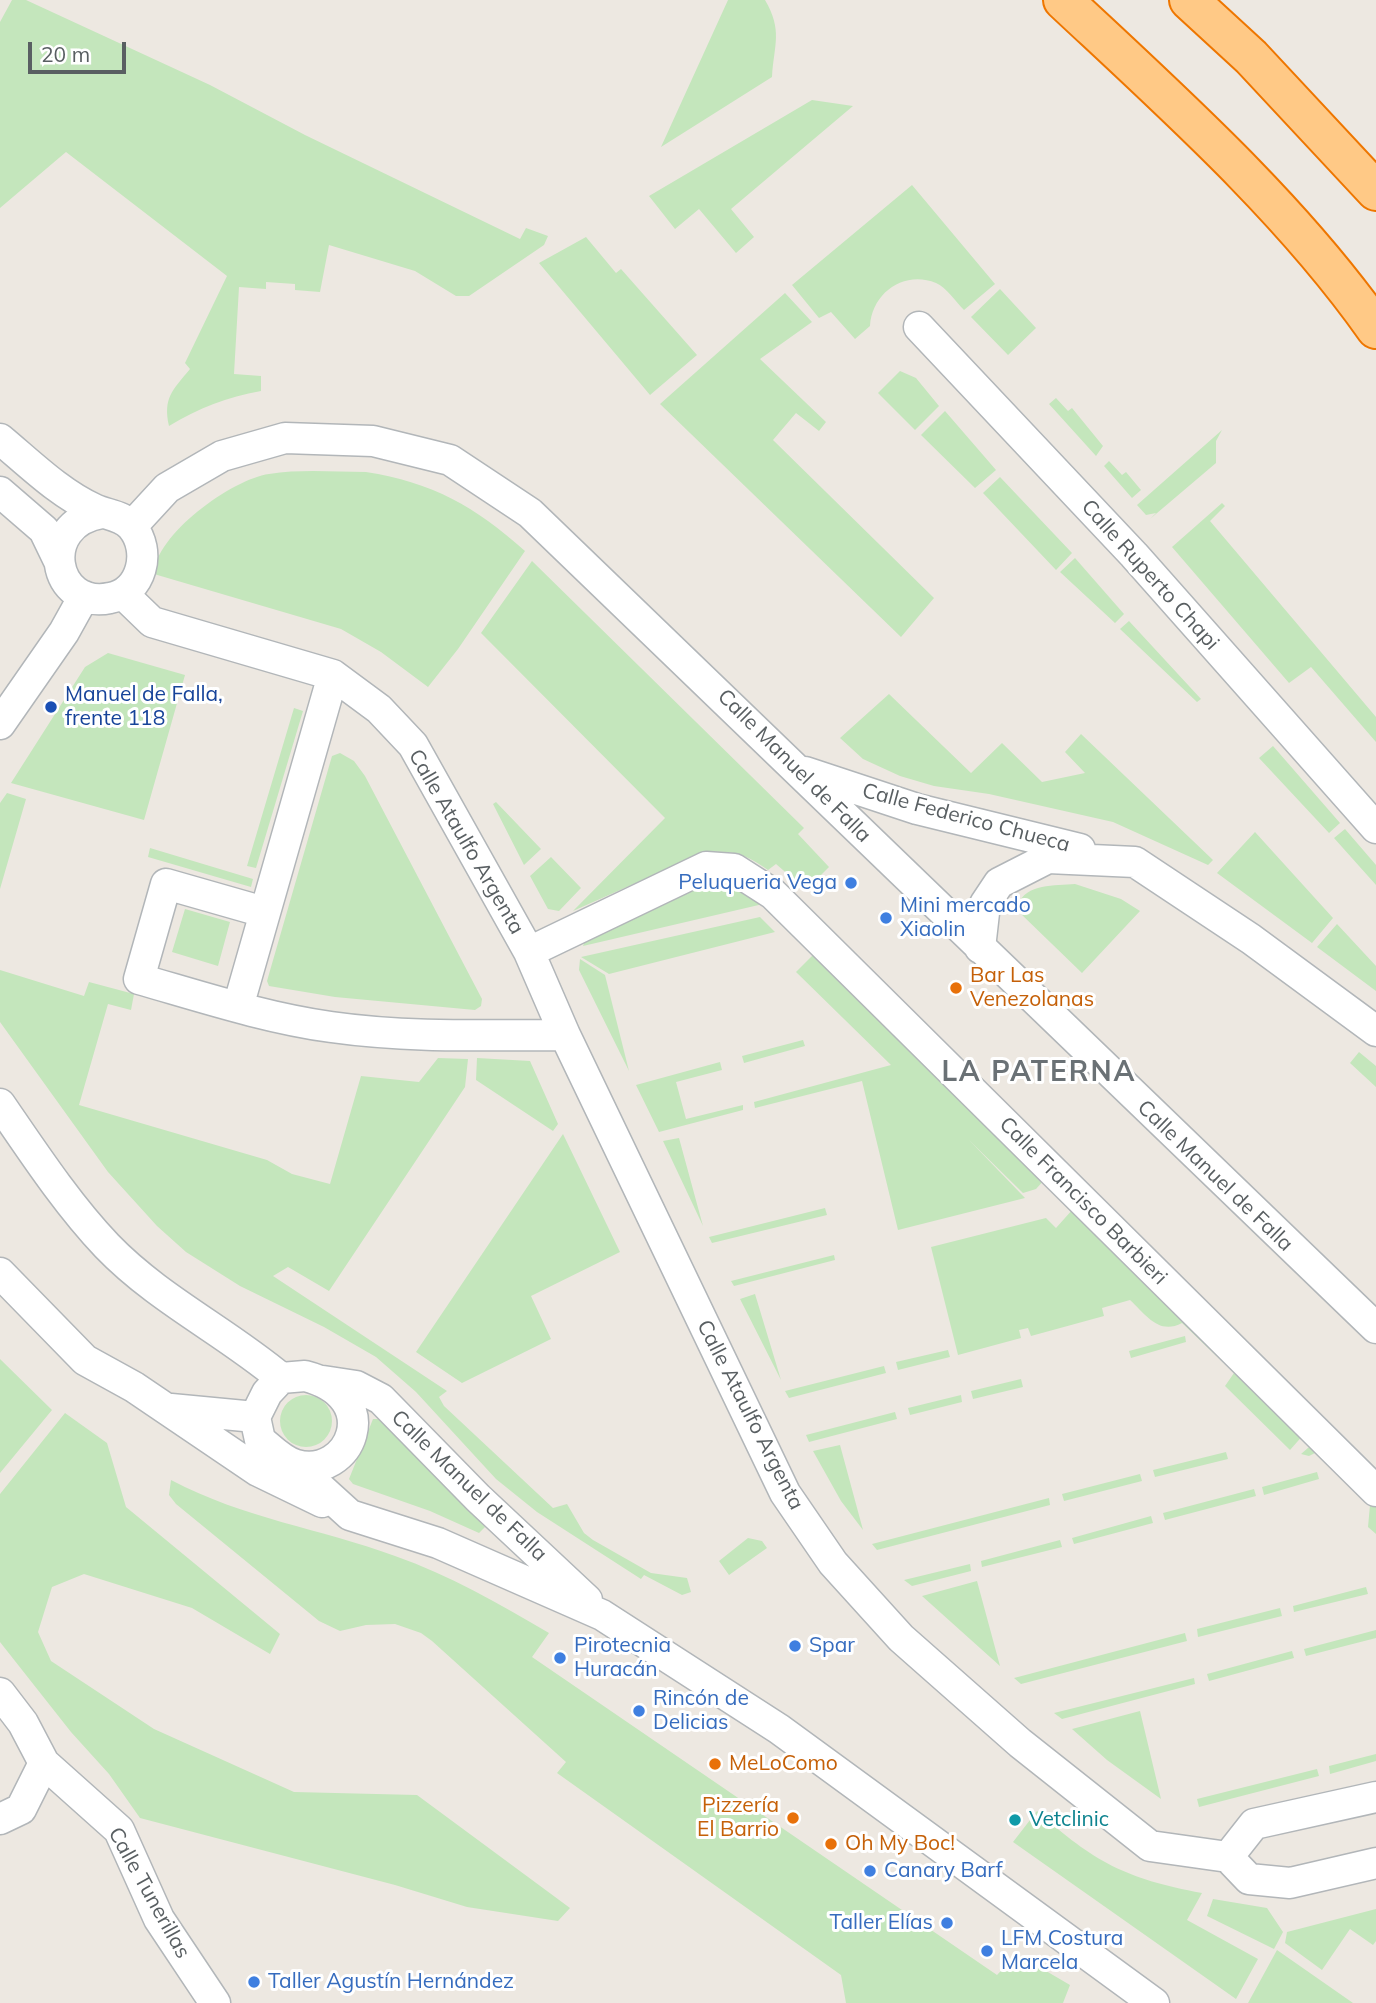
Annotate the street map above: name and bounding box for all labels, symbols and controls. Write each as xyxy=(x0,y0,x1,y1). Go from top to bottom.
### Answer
scale bar xyxy=(32,28,130,72)
text: 20 m xyxy=(41,41,90,67)
street label: Calle Ruperto Chapi xyxy=(1076,495,1224,655)
place label: Manuel de Falla, frente 118 xyxy=(65,682,223,732)
street label: Calle Manuel de Falla xyxy=(712,684,876,848)
marker: Manuel de Falla, frente 118 xyxy=(43,699,59,715)
street label: Calle Ataulfo Argenta xyxy=(403,745,529,939)
street label: Calle Federico Chueca xyxy=(859,778,1073,858)
place label: Peluqueria Vega xyxy=(678,870,837,896)
marker: Peluqueria Vega xyxy=(843,875,859,891)
place label: Mini mercado Xiaolin xyxy=(900,893,1031,943)
marker: Mini mercado Xiaolin xyxy=(878,910,894,926)
place label: Bar Las Venezolanas xyxy=(970,963,1094,1013)
marker: Bar Las Venezolanas xyxy=(948,980,964,996)
district label: LA PATERNA xyxy=(943,1056,1135,1090)
street label: Calle Manuel de Falla xyxy=(1132,1095,1298,1257)
street label: Calle Francisco Barbieri xyxy=(994,1112,1172,1290)
street label: Calle Ataulfo Argenta xyxy=(691,1316,809,1514)
street label: Calle Manuel de Falla xyxy=(386,1405,552,1567)
place label: Pirotecnia Huracán xyxy=(574,1633,671,1683)
place label: Spar xyxy=(809,1633,855,1659)
marker: Spar xyxy=(787,1638,803,1654)
marker: Pirotecnia Huracán xyxy=(552,1650,568,1666)
place label: Rincón de Delicias xyxy=(653,1686,749,1736)
marker: Rincón de Delicias xyxy=(631,1703,647,1719)
place label: MeLoComo xyxy=(729,1751,838,1777)
marker: MeLoComo xyxy=(707,1756,723,1772)
place label: Pizzería El Barrio xyxy=(697,1793,779,1843)
place label: Vetclinic xyxy=(1029,1807,1109,1833)
marker: Pizzería El Barrio xyxy=(785,1810,801,1826)
marker: Vetclinic xyxy=(1007,1812,1023,1828)
street label: Calle Tunerillas xyxy=(103,1823,195,1963)
place label: Oh My Boc! xyxy=(845,1831,955,1857)
marker: Oh My Boc! xyxy=(823,1836,839,1852)
place label: Canary Barf xyxy=(884,1858,1003,1884)
marker: Canary Barf xyxy=(862,1863,878,1879)
place label: Taller Elías xyxy=(829,1910,933,1936)
marker: Taller Elías xyxy=(939,1915,955,1931)
place label: LFM Costura Marcela xyxy=(1001,1926,1123,1976)
marker: LFM Costura Marcela xyxy=(979,1943,995,1959)
place label: Taller Agustín Hernández xyxy=(268,1969,514,1995)
marker: Taller Agustín Hernández xyxy=(246,1974,262,1990)

